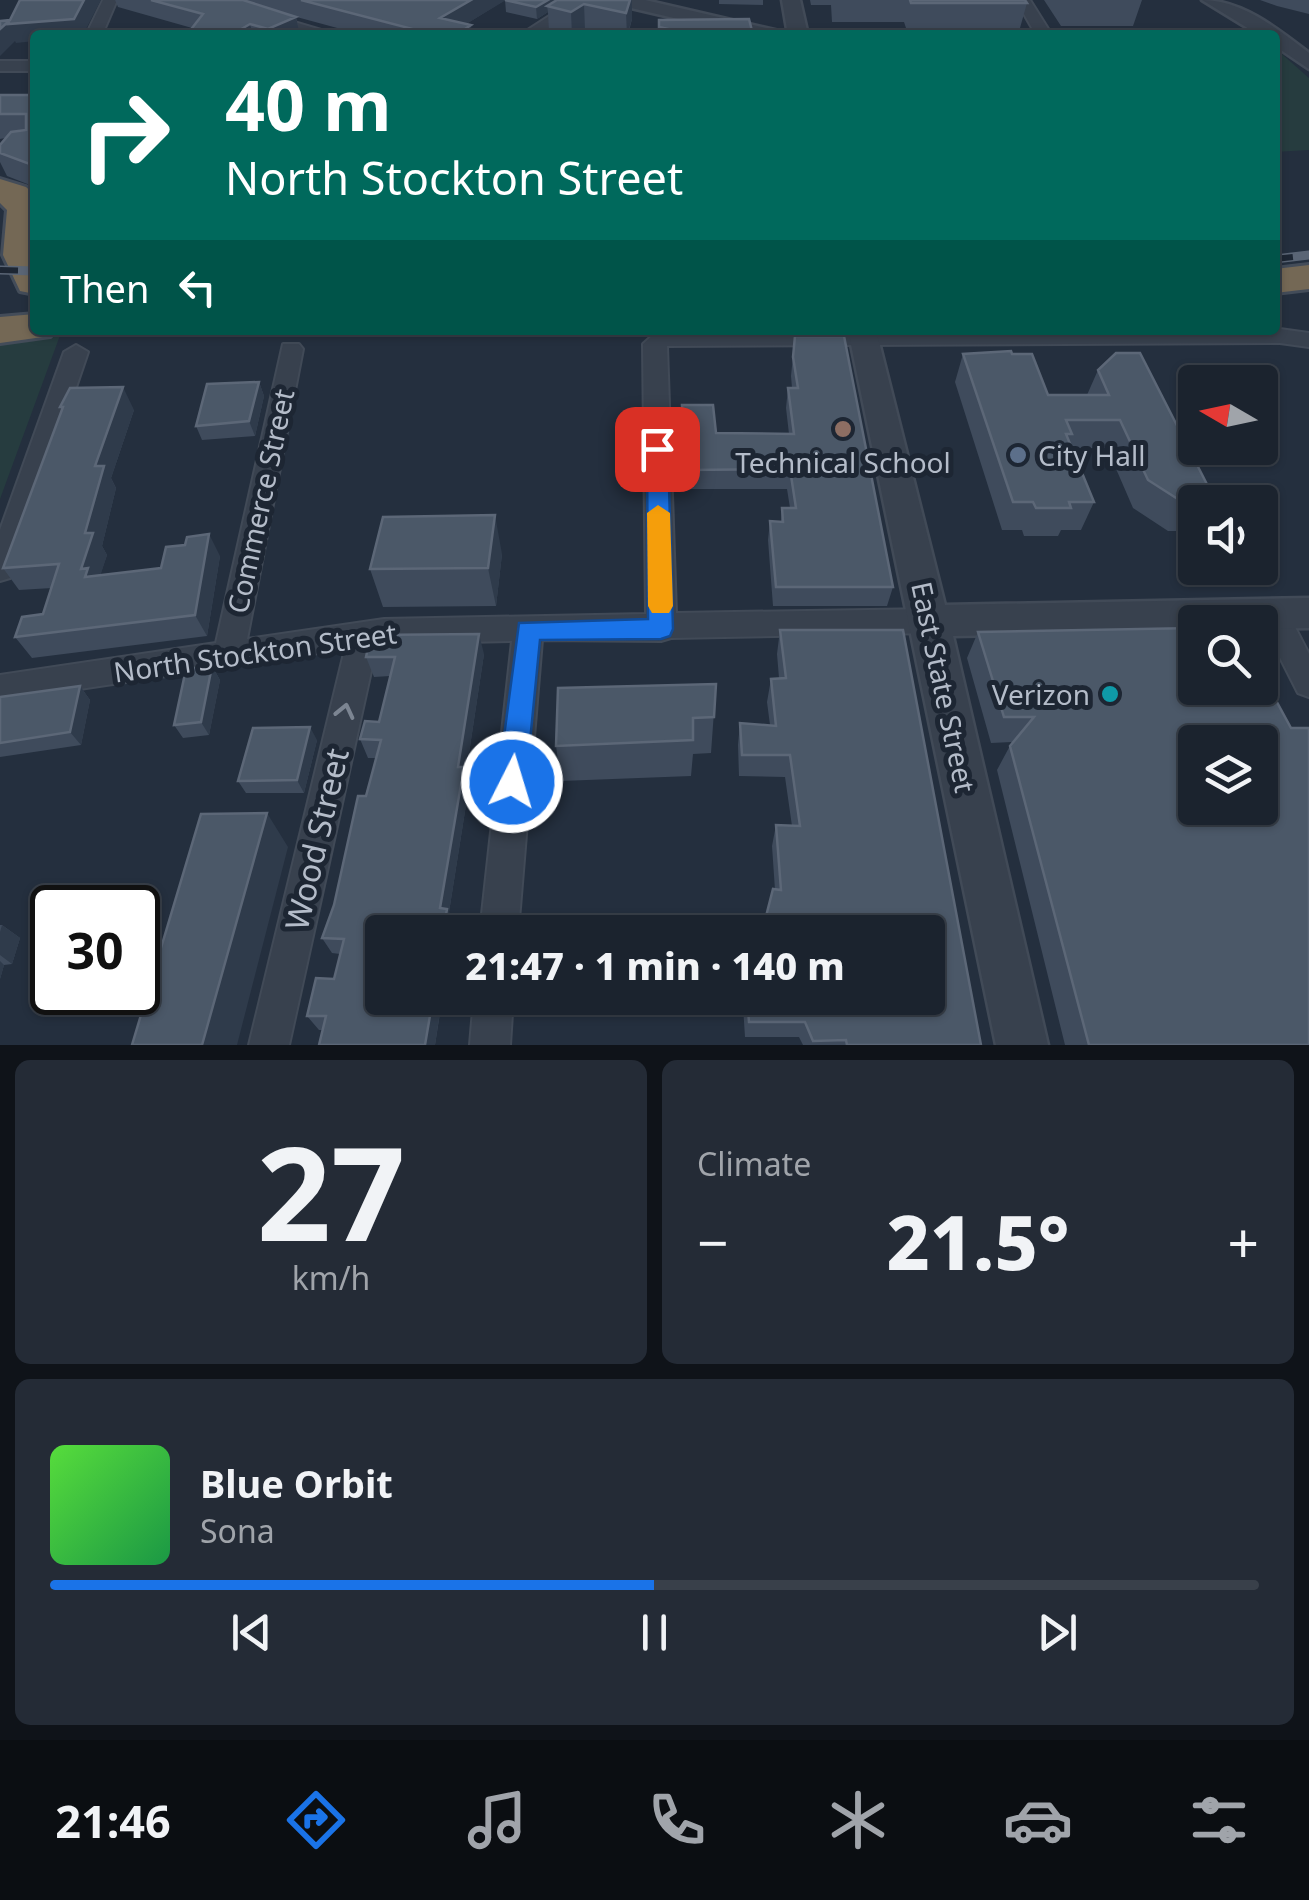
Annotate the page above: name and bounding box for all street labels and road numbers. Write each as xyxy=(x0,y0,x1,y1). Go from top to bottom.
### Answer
street label: Commerce Street xyxy=(218,385,302,617)
street label: East State Street xyxy=(903,578,985,796)
street label: North Stockton Street xyxy=(111,613,399,691)
street label: Wood Street xyxy=(274,744,358,934)

